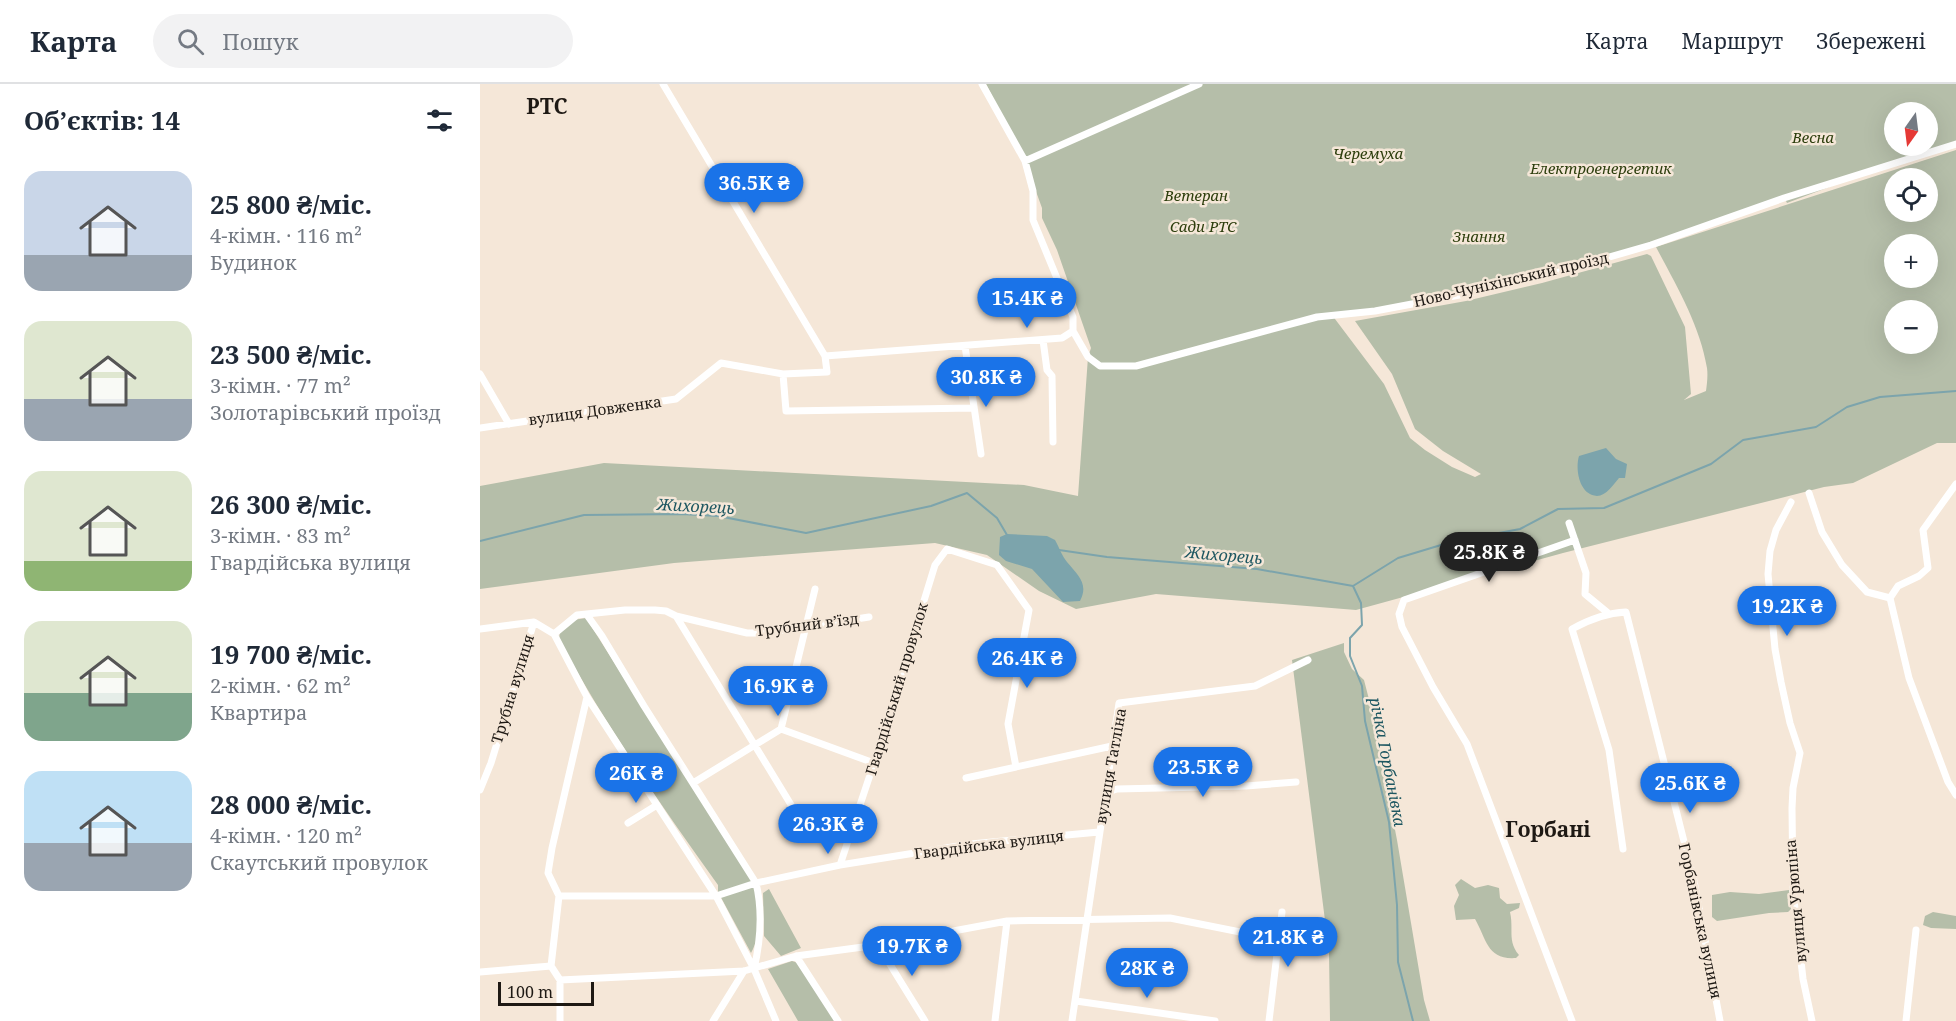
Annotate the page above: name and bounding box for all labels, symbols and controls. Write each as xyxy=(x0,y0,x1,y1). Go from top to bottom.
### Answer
search box xyxy=(153,14,573,68)
text: Карта xyxy=(30,22,117,60)
icon: search xyxy=(174,25,207,58)
text: Пошук xyxy=(222,26,299,56)
text: Карта xyxy=(1585,27,1648,55)
text: Маршрут xyxy=(1681,27,1783,55)
text: Збережені xyxy=(1816,27,1926,55)
district label: РТС xyxy=(526,92,568,120)
text: Об’єктів: 14 xyxy=(24,102,180,138)
north arrow xyxy=(1884,102,1938,156)
map controls xyxy=(1884,102,1938,354)
icon: filters xyxy=(423,104,456,137)
park label: Весна xyxy=(1791,127,1834,147)
park label: Черемуха xyxy=(1333,143,1404,163)
park label: Електроенергетик xyxy=(1529,158,1672,178)
pin: 36.5K ₴ xyxy=(699,163,809,214)
button: locate xyxy=(1884,168,1938,222)
text: 36.5K ₴ xyxy=(718,169,790,196)
park label: Ветеран xyxy=(1163,185,1228,205)
text: 25 800 ₴/міс. xyxy=(210,186,372,222)
icon: home xyxy=(72,195,144,267)
park label: Сади РТС xyxy=(1170,216,1237,236)
text: 4-кімн. · 116 m² xyxy=(210,222,362,249)
park label: Знання xyxy=(1453,226,1506,246)
button: + xyxy=(1884,234,1938,288)
street label: Ново-Чуніхінський проїзд xyxy=(1411,247,1610,311)
text: Будинок xyxy=(210,249,297,276)
pin: 15.4K ₴ xyxy=(972,278,1082,329)
text: 15.4K ₴ xyxy=(991,284,1063,311)
button: − xyxy=(1884,300,1938,354)
text: 23 500 ₴/міс. xyxy=(210,336,372,372)
icon: home xyxy=(72,345,144,417)
pin: 30.8K ₴ xyxy=(931,357,1041,408)
text: 30.8K ₴ xyxy=(950,363,1022,390)
text: 3-кімн. · 77 m² xyxy=(210,372,351,399)
street label: вулиця Довженка xyxy=(527,391,663,429)
text: Золотарівський проїзд xyxy=(210,399,441,426)
text: 26 300 ₴/міс. xyxy=(210,486,372,522)
water label: Жихорець xyxy=(655,493,735,519)
icon: home xyxy=(72,495,144,567)
text: 3-кімн. · 83 m² xyxy=(210,522,351,549)
pin: 25.8K ₴ xyxy=(1434,532,1544,583)
text: 25.8K ₴ xyxy=(1453,538,1525,565)
water label: Жихорець xyxy=(1182,540,1264,569)
text: Гвардійська вулиця xyxy=(210,549,411,576)
pin: 19.2K ₴ xyxy=(1732,586,1842,637)
text: 19.2K ₴ xyxy=(1751,592,1823,619)
street label: Гвардійський провулок xyxy=(860,600,932,777)
street label: Трубний в’їзд xyxy=(754,608,860,640)
street label: Трубна вулиця xyxy=(486,632,538,746)
text: 19 700 ₴/міс. xyxy=(210,636,372,672)
pin: 26.4K ₴ xyxy=(972,638,1082,689)
text: 26.4K ₴ xyxy=(991,644,1063,671)
icon: home xyxy=(72,645,144,717)
pin: 16.9K ₴ xyxy=(723,666,833,717)
text: 2-кімн. · 62 m² xyxy=(210,672,351,699)
text: 16.9K ₴ xyxy=(742,672,814,699)
water label: річка Горбанівка xyxy=(1365,695,1411,828)
text: Квартира xyxy=(210,699,307,726)
street label: вулиця Татліна xyxy=(1090,706,1130,825)
pin: 23.5K ₴ xyxy=(1148,747,1258,798)
pin: 26K ₴ xyxy=(594,753,678,804)
text: 23.5K ₴ xyxy=(1167,753,1239,780)
text: 26K ₴ xyxy=(609,759,663,786)
pin: 25.6K ₴ xyxy=(1635,763,1745,814)
text: 25.6K ₴ xyxy=(1654,769,1726,796)
text: 28 000 ₴/міс. xyxy=(210,786,372,822)
icon: home xyxy=(72,795,144,867)
pin: 26.3K ₴ xyxy=(773,804,883,855)
text: 26.3K ₴ xyxy=(792,810,864,837)
district label: Горбані xyxy=(1505,815,1591,843)
text: 4-кімн. · 120 m² xyxy=(210,822,362,849)
street label: Гвардійська вулиця xyxy=(913,825,1065,863)
street label: вулиця Урюпіна xyxy=(1780,839,1810,964)
street label: Горбанівська вулиця xyxy=(1675,841,1727,1001)
text: Скаутський провулок xyxy=(210,849,428,876)
pin: 21.8K ₴ xyxy=(1233,917,1343,968)
text: 21.8K ₴ xyxy=(1252,923,1324,950)
pin: 19.7K ₴ xyxy=(857,926,967,977)
text: 19.7K ₴ xyxy=(876,932,948,959)
pin: 28K ₴ xyxy=(1105,948,1189,999)
text: 28K ₴ xyxy=(1120,954,1174,981)
scale bar xyxy=(498,979,594,1006)
text: 100 m xyxy=(507,981,553,1003)

